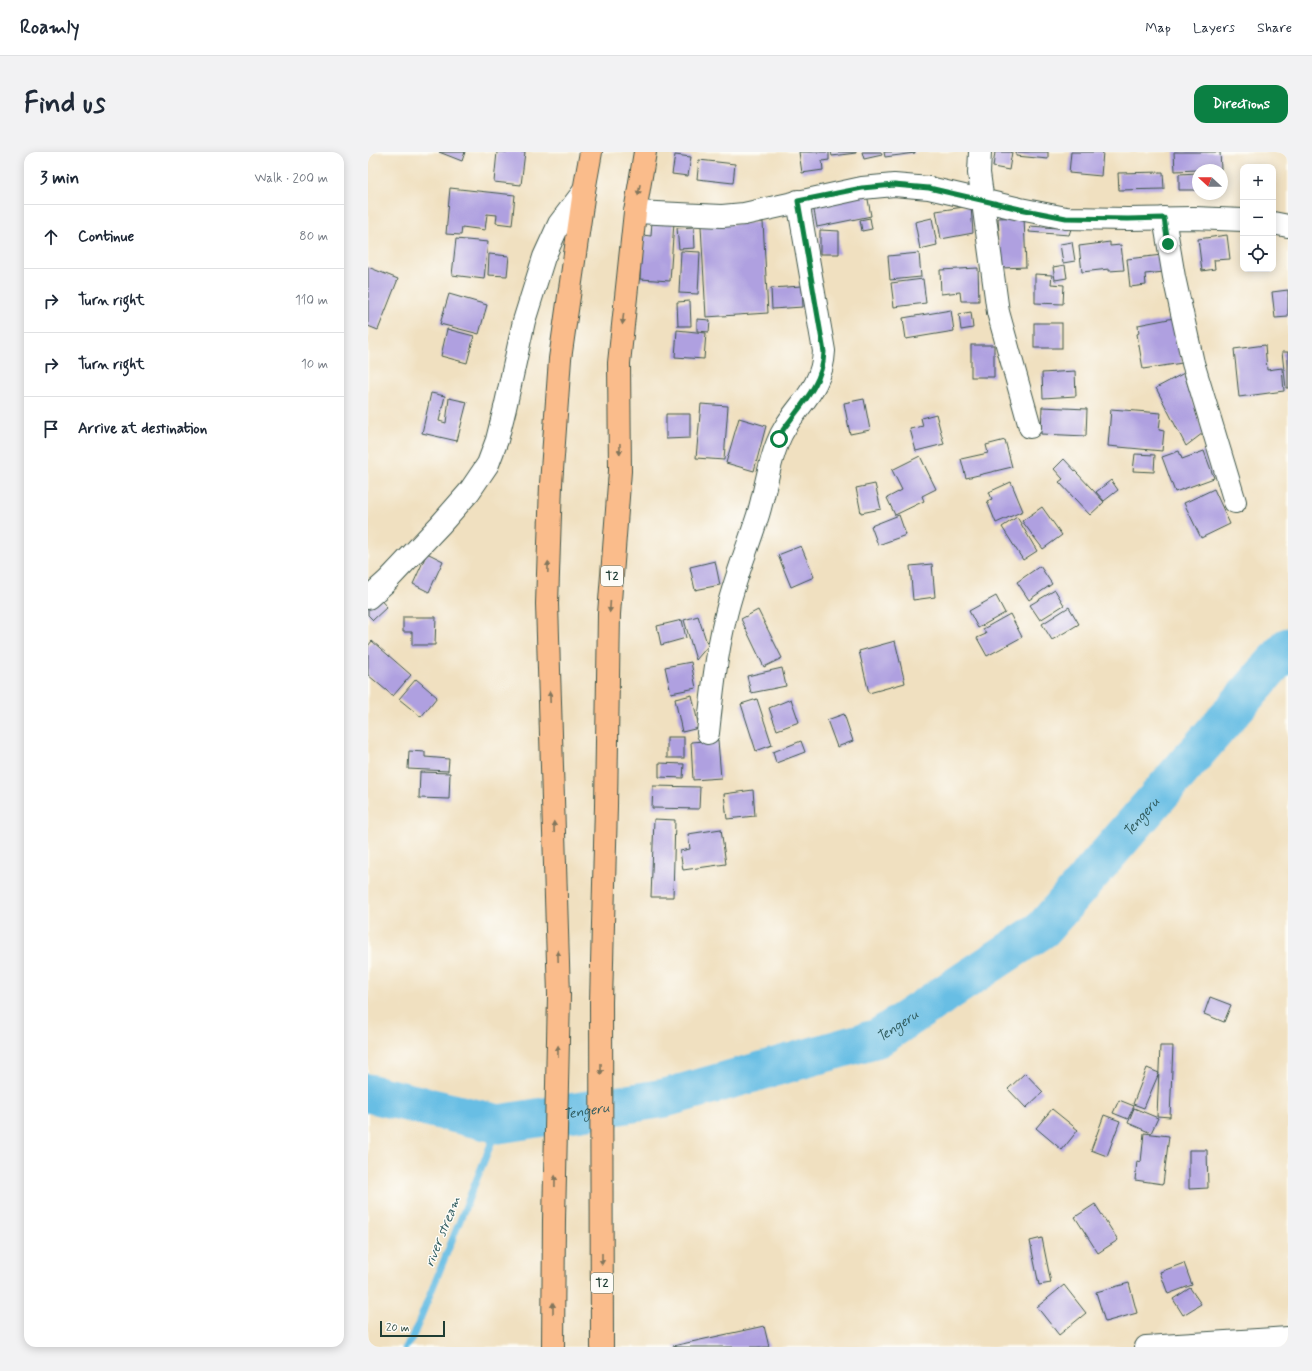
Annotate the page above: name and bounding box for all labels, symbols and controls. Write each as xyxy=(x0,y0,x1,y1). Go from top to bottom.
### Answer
text: Roamly xyxy=(20,15,79,40)
text: Map xyxy=(1145,19,1171,37)
text: Layers xyxy=(1193,19,1235,37)
text: Share xyxy=(1257,19,1292,37)
button: Directions xyxy=(1194,85,1288,123)
text: Find us xyxy=(24,86,105,123)
north arrow xyxy=(1192,164,1228,200)
map controls xyxy=(1240,164,1276,272)
button: + xyxy=(1240,164,1276,200)
text: 3 min xyxy=(40,167,79,189)
text: Walk · 200 m xyxy=(254,170,328,187)
one-way arrow xyxy=(636,184,642,197)
button: − xyxy=(1240,200,1276,236)
icon: ahead xyxy=(40,226,62,248)
text: Continue xyxy=(78,227,134,247)
text: 80 m xyxy=(299,228,328,245)
route end xyxy=(1159,235,1177,253)
button: locate xyxy=(1240,236,1276,272)
icon: right xyxy=(40,290,62,312)
text: Turn right xyxy=(78,291,145,311)
text: 110 m xyxy=(295,292,328,309)
one-way arrow xyxy=(620,313,626,325)
icon: right xyxy=(40,354,62,376)
text: Turn right xyxy=(78,355,145,375)
text: 10 m xyxy=(301,356,328,373)
icon: arrive xyxy=(40,418,62,440)
text: Arrive at destination xyxy=(78,419,207,439)
route start xyxy=(770,430,788,448)
one-way arrow xyxy=(617,443,623,456)
one-way arrow xyxy=(545,561,552,573)
road number: T2 xyxy=(601,566,623,586)
one-way arrow xyxy=(606,601,613,613)
one-way arrow xyxy=(547,690,553,703)
water label: Tengeru xyxy=(1120,793,1164,841)
one-way arrow xyxy=(551,820,557,833)
one-way arrow xyxy=(555,949,561,962)
water label: Tengeru xyxy=(873,1006,923,1047)
one-way arrow xyxy=(554,1045,561,1057)
one-way arrow xyxy=(598,1063,604,1076)
water label: Tengeru xyxy=(562,1099,611,1124)
one-way arrow xyxy=(552,1174,558,1187)
water label: river stream xyxy=(421,1194,465,1269)
one-way arrow xyxy=(599,1253,605,1266)
road number: T2 xyxy=(591,1273,613,1293)
one-way arrow xyxy=(550,1301,556,1314)
scale bar xyxy=(380,1319,445,1338)
text: 20 m xyxy=(386,1321,409,1335)

